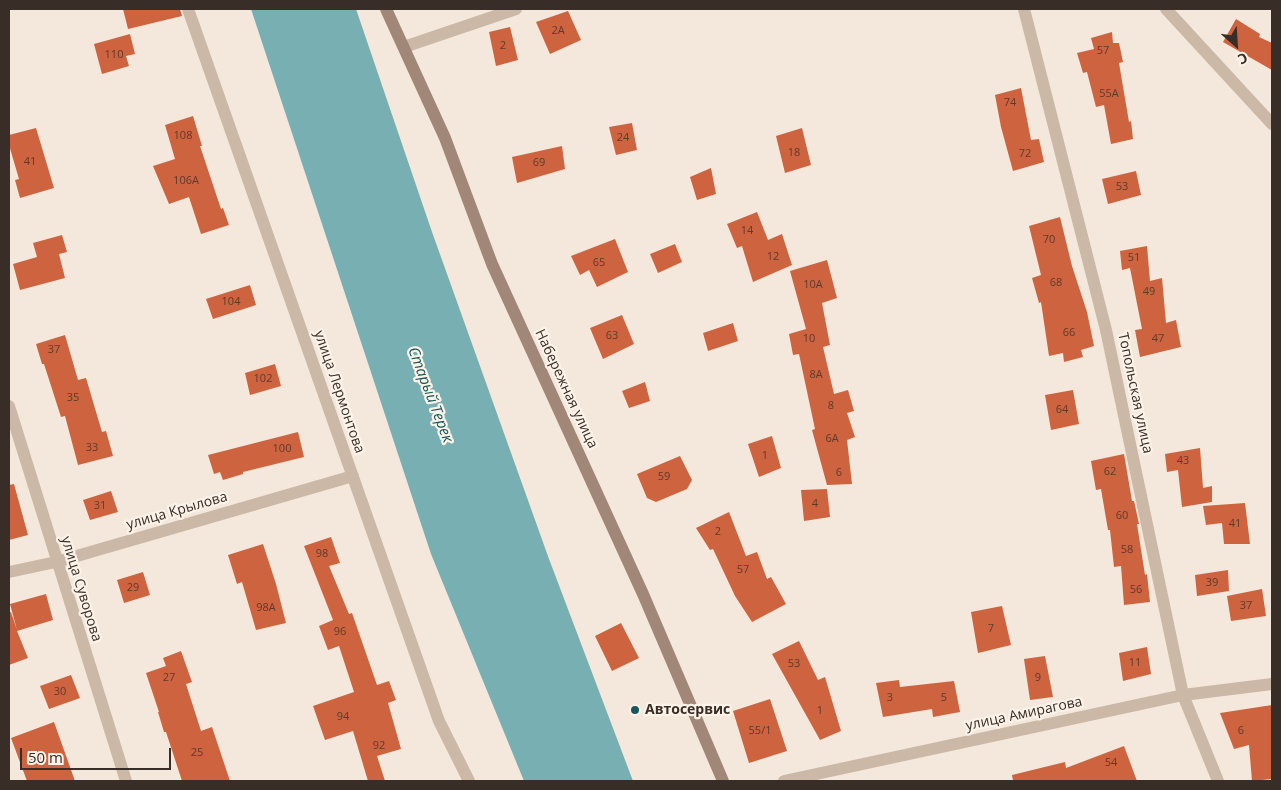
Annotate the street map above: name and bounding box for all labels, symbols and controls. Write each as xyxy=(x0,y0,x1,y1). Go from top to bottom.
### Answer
north arrow xyxy=(1211,20,1261,70)
house number: 2А xyxy=(551,24,565,38)
house number: 2 xyxy=(500,39,506,53)
house number: 57 xyxy=(1097,44,1109,58)
house number: 110 xyxy=(105,48,123,62)
text: С xyxy=(1235,48,1251,69)
house number: 55А xyxy=(1099,87,1119,101)
house number: 74 xyxy=(1004,96,1016,110)
house number: 108 xyxy=(174,129,192,143)
house number: 24 xyxy=(617,131,629,145)
house number: 18 xyxy=(788,146,800,160)
house number: 72 xyxy=(1019,147,1031,161)
house number: 41 xyxy=(24,155,36,169)
house number: 69 xyxy=(533,156,545,170)
house number: 106А xyxy=(173,174,199,188)
house number: 53 xyxy=(1116,180,1128,194)
house number: 14 xyxy=(741,224,753,238)
house number: 70 xyxy=(1043,233,1055,247)
house number: 12 xyxy=(767,250,779,264)
house number: 51 xyxy=(1128,251,1140,265)
house number: 65 xyxy=(593,256,605,270)
house number: 68 xyxy=(1050,276,1062,290)
house number: 10А xyxy=(803,278,823,292)
house number: 49 xyxy=(1143,285,1155,299)
house number: 104 xyxy=(222,295,240,309)
house number: 66 xyxy=(1063,326,1075,340)
street label: Набережная улица xyxy=(531,327,601,451)
street label: улица Лермонтова xyxy=(310,328,368,456)
house number: 63 xyxy=(606,329,618,343)
street label: Топольская улица xyxy=(1114,331,1156,455)
house number: 10 xyxy=(803,332,815,346)
house number: 47 xyxy=(1152,332,1164,346)
house number: 37 xyxy=(48,343,60,357)
water label: Старый Терек xyxy=(404,345,456,445)
house number: 8А xyxy=(809,368,823,382)
house number: 102 xyxy=(254,372,272,386)
house number: 35 xyxy=(67,391,79,405)
house number: 8 xyxy=(828,399,834,413)
house number: 64 xyxy=(1056,403,1068,417)
house number: 6А xyxy=(825,432,839,446)
house number: 33 xyxy=(86,441,98,455)
house number: 100 xyxy=(273,442,291,456)
house number: 1 xyxy=(762,449,768,463)
house number: 43 xyxy=(1177,454,1189,468)
house number: 62 xyxy=(1104,465,1116,479)
house number: 6 xyxy=(836,466,842,480)
house number: 59 xyxy=(658,470,670,484)
street label: улица Крылова xyxy=(125,489,229,533)
house number: 4 xyxy=(812,497,818,511)
house number: 31 xyxy=(94,499,106,513)
house number: 60 xyxy=(1116,509,1128,523)
house number: 41 xyxy=(1229,517,1241,531)
house number: 2 xyxy=(715,525,721,539)
street label: улица Суворова xyxy=(57,534,105,644)
house number: 58 xyxy=(1121,543,1133,557)
house number: 98 xyxy=(316,547,328,561)
house number: 57 xyxy=(737,563,749,577)
house number: 39 xyxy=(1206,576,1218,590)
house number: 29 xyxy=(127,581,139,595)
house number: 56 xyxy=(1130,583,1142,597)
house number: 37 xyxy=(1240,599,1252,613)
house number: 98А xyxy=(256,601,276,615)
house number: 7 xyxy=(988,622,994,636)
house number: 96 xyxy=(334,625,346,639)
house number: 11 xyxy=(1129,656,1141,670)
house number: 53 xyxy=(788,657,800,671)
house number: 27 xyxy=(163,671,175,685)
house number: 9 xyxy=(1035,671,1041,685)
house number: 30 xyxy=(54,685,66,699)
house number: 3 xyxy=(887,691,893,705)
house number: 5 xyxy=(941,691,947,705)
street label: улица Амирагова xyxy=(964,693,1084,735)
place label: Автосервис xyxy=(645,702,730,718)
marker: Автосервис xyxy=(629,704,641,716)
house number: 1 xyxy=(817,704,823,718)
house number: 94 xyxy=(337,710,349,724)
house number: 55/1 xyxy=(749,724,771,738)
house number: 6 xyxy=(1238,724,1244,738)
scale bar xyxy=(22,738,174,770)
house number: 92 xyxy=(373,739,385,753)
house number: 25 xyxy=(191,746,203,760)
text: 50 m xyxy=(28,747,63,767)
house number: 54 xyxy=(1105,756,1117,770)

